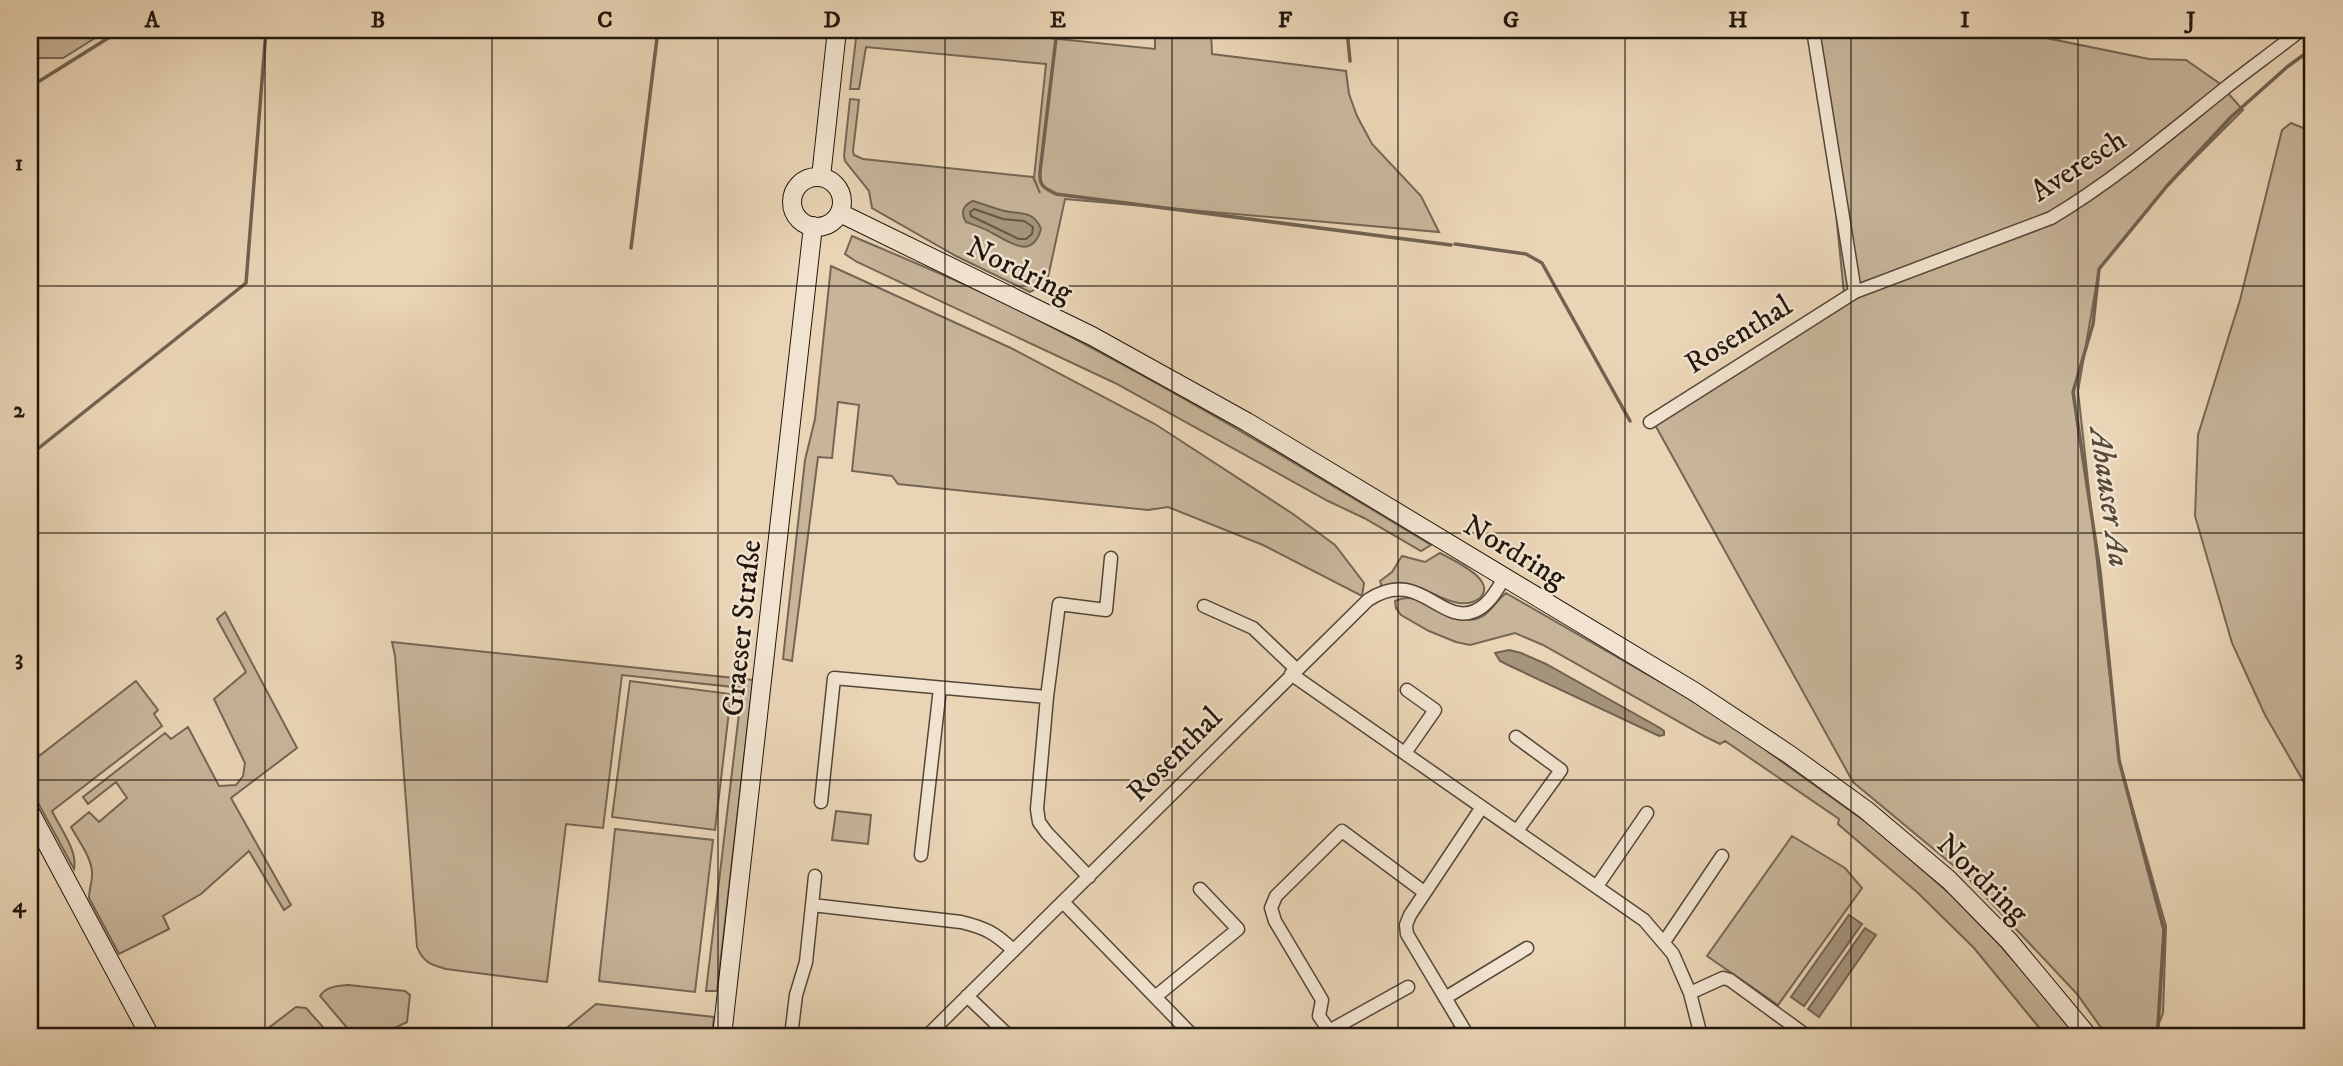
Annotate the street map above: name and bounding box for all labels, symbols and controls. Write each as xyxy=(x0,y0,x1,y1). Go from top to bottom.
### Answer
text: A xyxy=(144,6,161,35)
text: B xyxy=(371,6,385,35)
text: C xyxy=(597,6,613,35)
text: D xyxy=(823,6,841,35)
text: E xyxy=(1050,6,1066,35)
text: F xyxy=(1278,6,1293,35)
text: G xyxy=(1503,6,1519,35)
text: H xyxy=(1728,6,1748,35)
text: I xyxy=(1960,6,1970,35)
text: J xyxy=(2183,6,2196,35)
street label: Averesch xyxy=(2024,122,2134,211)
text: 1 xyxy=(15,149,23,178)
street label: Nordring xyxy=(960,229,1079,312)
street label: Rosenthal xyxy=(1678,288,1799,383)
text: 2 xyxy=(13,396,25,425)
water label: Ahauser Aa xyxy=(2079,422,2139,569)
street label: Nordring xyxy=(1456,507,1573,598)
street label: Graeser Straße xyxy=(715,538,770,718)
text: 3 xyxy=(15,644,23,673)
street label: Rosenthal xyxy=(1120,700,1230,810)
street label: Nordring xyxy=(1928,826,2036,932)
text: 4 xyxy=(12,891,27,920)

